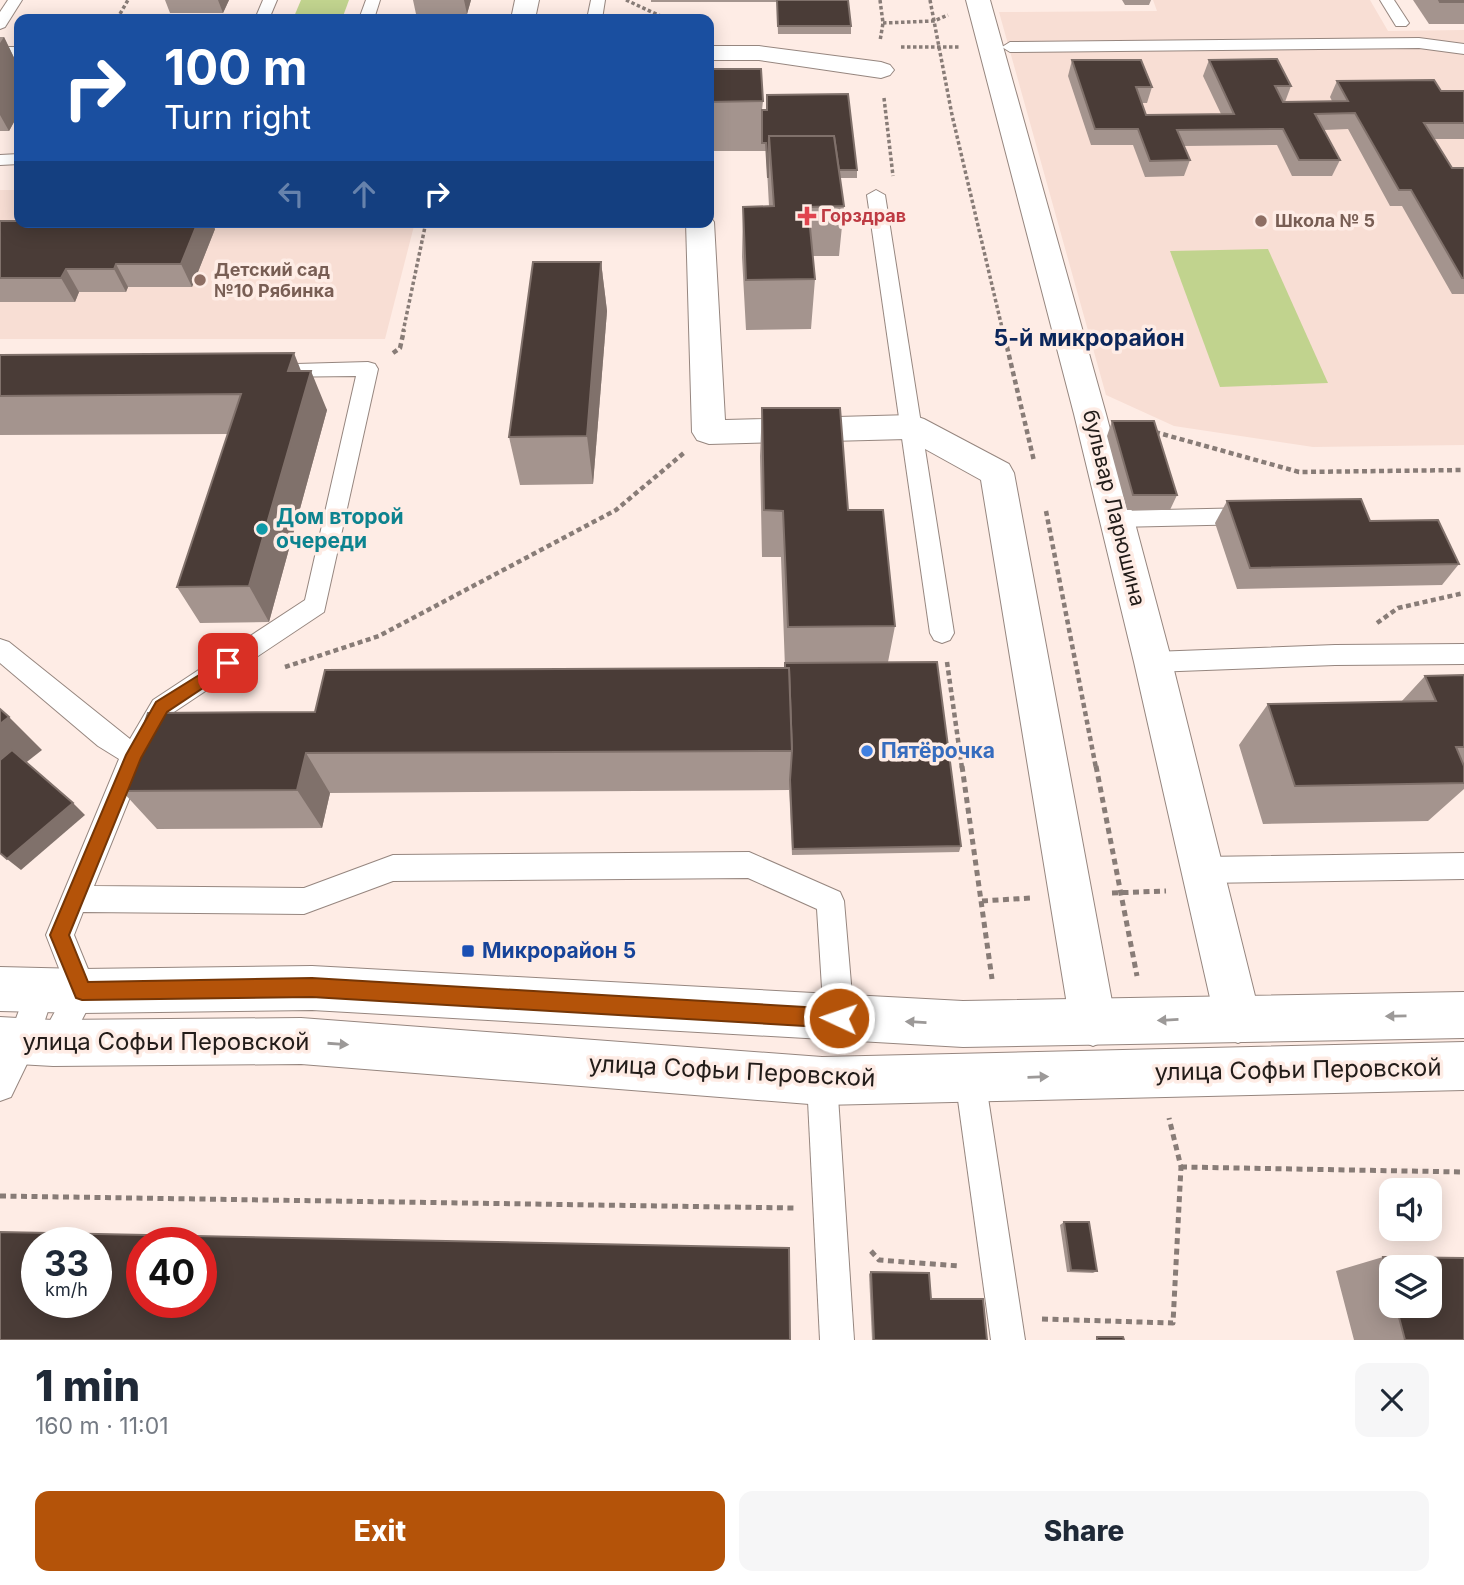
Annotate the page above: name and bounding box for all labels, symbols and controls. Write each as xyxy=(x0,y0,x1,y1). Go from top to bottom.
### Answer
text: 100 m xyxy=(164,38,308,97)
icon: right xyxy=(49,42,140,133)
text: Turn right xyxy=(164,98,311,137)
icon: left xyxy=(272,175,310,213)
icon: ahead xyxy=(345,175,383,213)
icon: right xyxy=(418,175,456,213)
place label: Горздрав xyxy=(821,205,906,226)
marker: Горздрав xyxy=(799,208,815,224)
place label: Школа № 5 xyxy=(1275,210,1375,231)
marker: Школа № 5 xyxy=(1253,213,1269,229)
place label: Детский сад №10 Рябинка xyxy=(214,259,334,301)
marker: Детский сад №10 Рябинка xyxy=(192,272,208,288)
district label: 5-й микрорайон xyxy=(993,324,1185,352)
street label: бульвар Ларюшина xyxy=(1078,407,1151,609)
place label: Дом второй очереди xyxy=(276,504,404,553)
marker: Дом второй очереди xyxy=(254,521,270,537)
pin xyxy=(198,633,258,693)
icon: arrive xyxy=(209,644,247,682)
place label: Пятёрочка xyxy=(881,738,995,763)
marker: Пятёрочка xyxy=(859,743,875,759)
place label: Микрорайон 5 xyxy=(482,938,636,963)
marker: Микрорайон 5 xyxy=(460,943,476,959)
position arrow xyxy=(802,981,876,1055)
one-way arrow xyxy=(1385,1010,1407,1022)
one-way arrow xyxy=(1157,1015,1179,1026)
one-way arrow xyxy=(905,1017,927,1028)
street label: улица Софьи Перовской xyxy=(22,1027,310,1056)
one-way arrow xyxy=(327,1039,349,1050)
street label: улица Софьи Перовской xyxy=(588,1049,876,1092)
street label: улица Софьи Перовской xyxy=(1154,1052,1442,1087)
one-way arrow xyxy=(1027,1071,1049,1082)
map controls xyxy=(1379,1178,1442,1318)
button: sound xyxy=(1379,1178,1442,1241)
speed limit sign: 40 xyxy=(126,1227,217,1318)
text: 33 xyxy=(44,1242,89,1284)
button: layers xyxy=(1379,1255,1442,1318)
text: km/h xyxy=(45,1279,88,1300)
text: 1 min xyxy=(35,1360,140,1411)
button: close xyxy=(1355,1363,1429,1437)
text: 160 m · 11:01 xyxy=(35,1412,169,1440)
button: Exit xyxy=(35,1491,725,1571)
button: Share xyxy=(739,1491,1429,1571)

